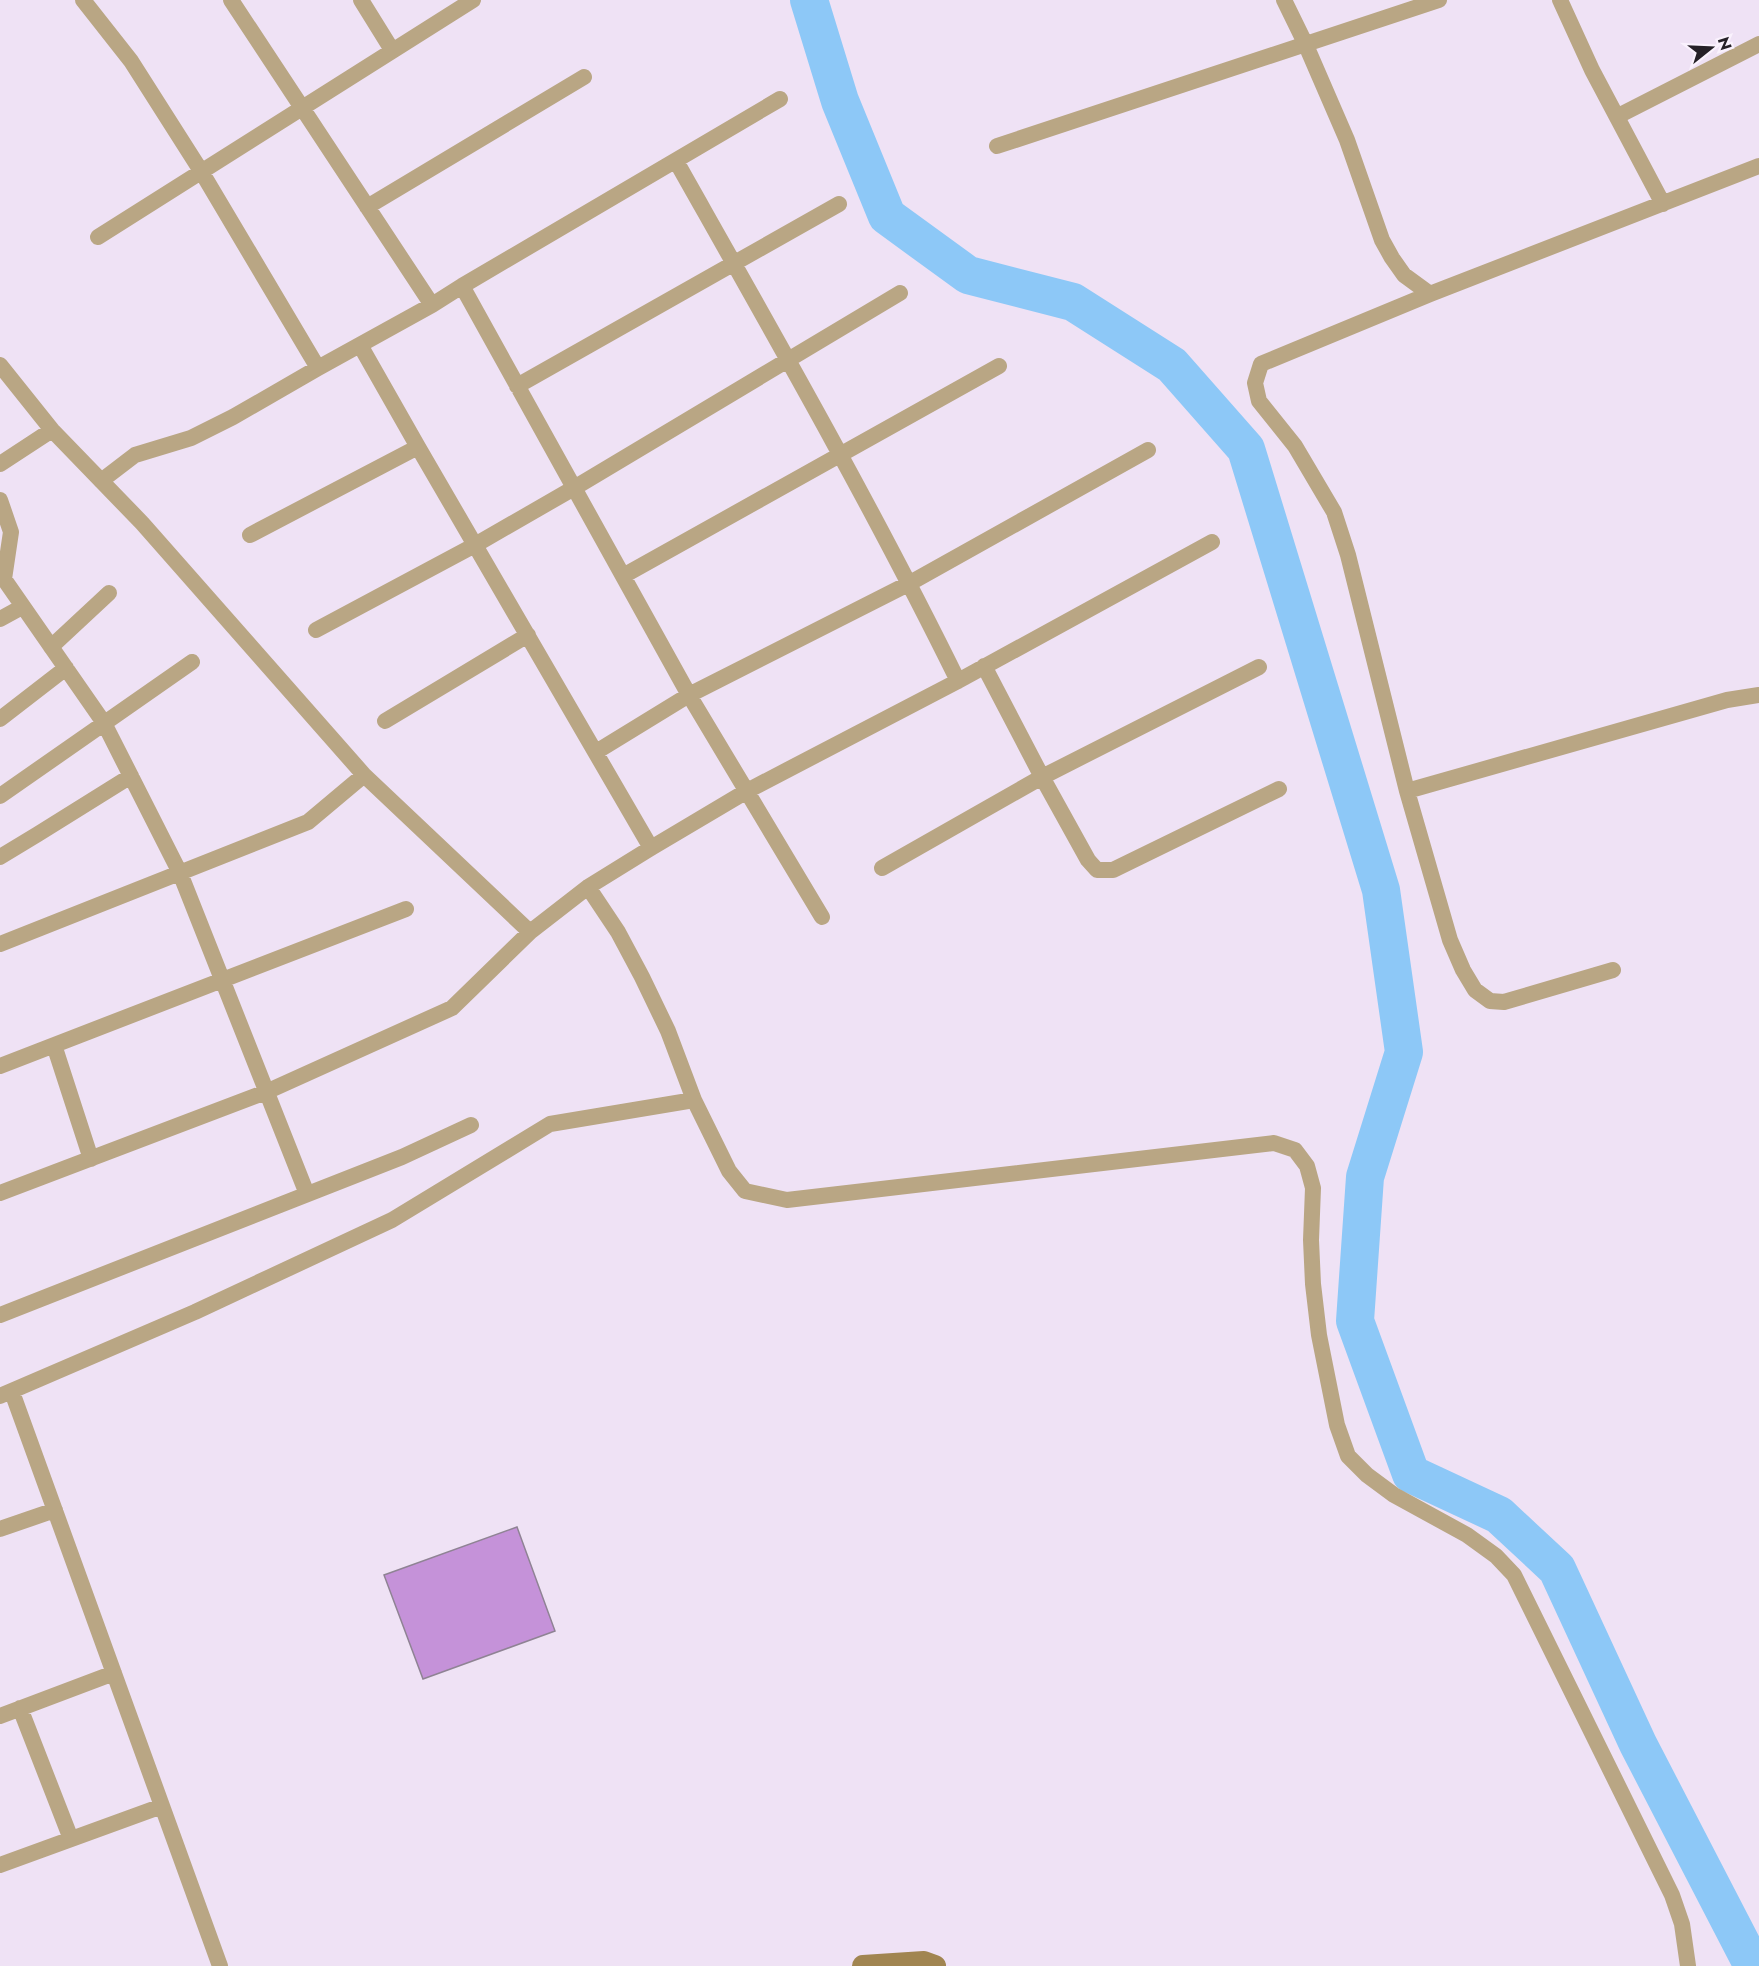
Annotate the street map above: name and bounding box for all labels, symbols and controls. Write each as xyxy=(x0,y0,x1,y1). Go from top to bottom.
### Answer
north arrow xyxy=(1681,18,1741,78)
text: N xyxy=(1712,34,1738,53)

